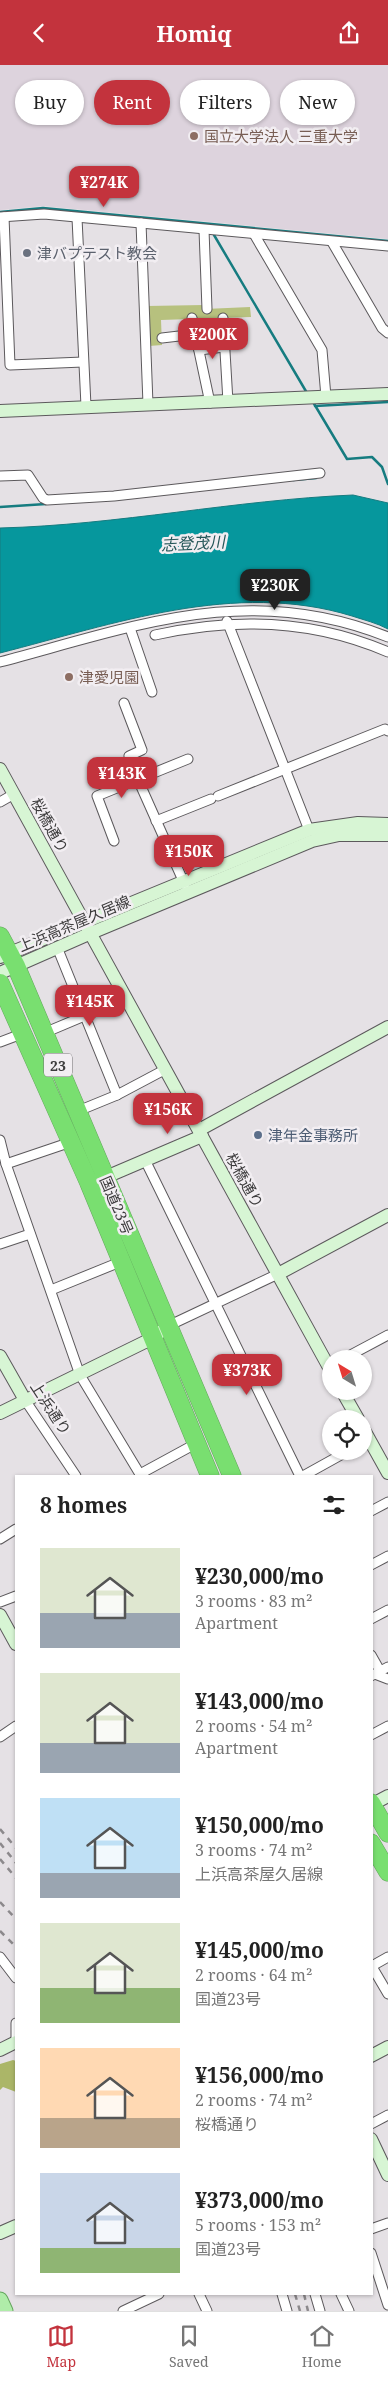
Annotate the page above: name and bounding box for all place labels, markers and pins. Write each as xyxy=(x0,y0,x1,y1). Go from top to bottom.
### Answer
place label: 国立大学法人 三重大学 xyxy=(204,126,358,146)
marker: 国立大学法人 三重大学 xyxy=(188,130,200,142)
pin: ¥274K xyxy=(69,165,139,208)
place label: 津バプテスト教会 xyxy=(37,243,157,263)
marker: 津バプテスト教会 xyxy=(21,247,33,259)
pin: ¥200K xyxy=(178,317,248,360)
pin: ¥230K xyxy=(240,569,310,611)
place label: 津愛児園 xyxy=(79,667,139,687)
marker: 津愛児園 xyxy=(63,671,75,683)
pin: ¥143K xyxy=(87,757,157,799)
pin: ¥150K xyxy=(154,835,224,877)
pin: ¥145K xyxy=(55,985,125,1027)
pin: ¥156K xyxy=(133,1093,203,1135)
place label: 津年金事務所 xyxy=(268,1125,358,1145)
marker: 津年金事務所 xyxy=(252,1129,264,1141)
pin: ¥373K xyxy=(212,1353,282,1396)

